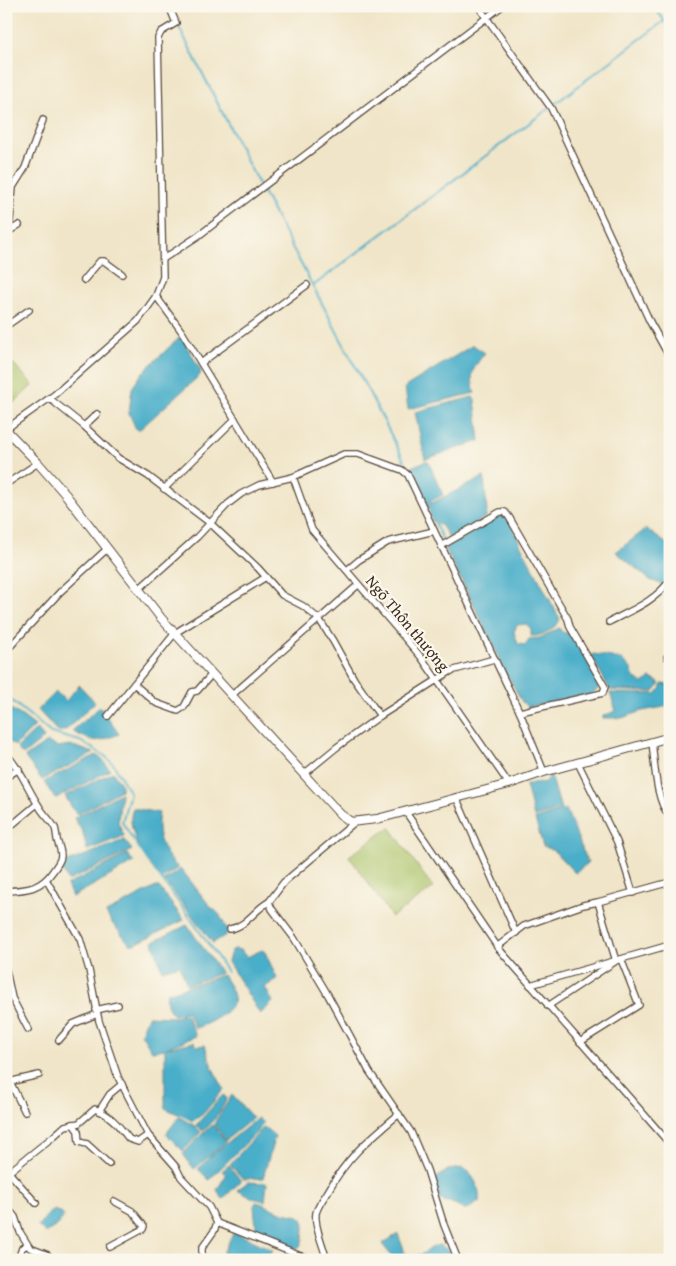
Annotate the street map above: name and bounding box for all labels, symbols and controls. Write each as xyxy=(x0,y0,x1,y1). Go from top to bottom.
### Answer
street label: Ngõ Thôn thượng xyxy=(360,570,456,676)

